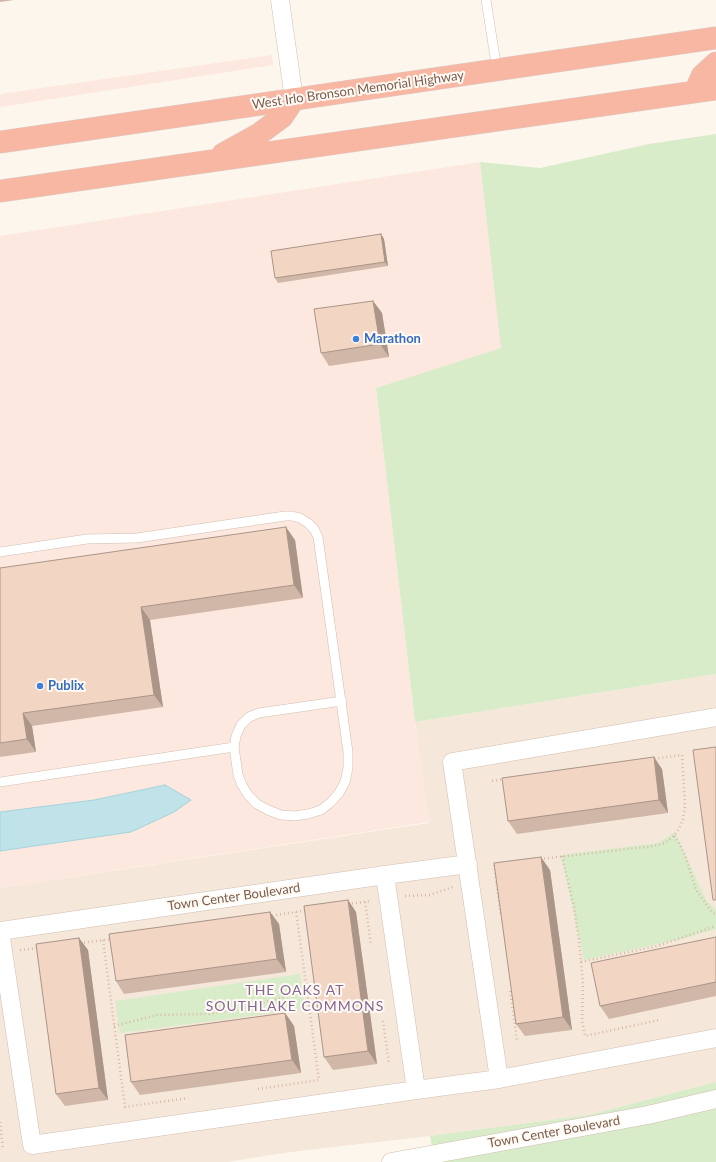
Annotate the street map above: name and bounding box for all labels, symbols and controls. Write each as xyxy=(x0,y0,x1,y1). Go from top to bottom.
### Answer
street label: West Irlo Bronson Memorial Highway xyxy=(251,67,465,113)
place label: Marathon xyxy=(364,331,421,347)
marker: Marathon xyxy=(351,334,361,344)
place label: Publix xyxy=(48,678,84,694)
marker: Publix xyxy=(35,681,45,691)
street label: Town Center Boulevard xyxy=(167,880,301,914)
district label: THE OAKS AT SOUTHLAKE COMMONS xyxy=(206,982,384,1014)
street label: Town Center Boulevard xyxy=(487,1113,621,1151)

